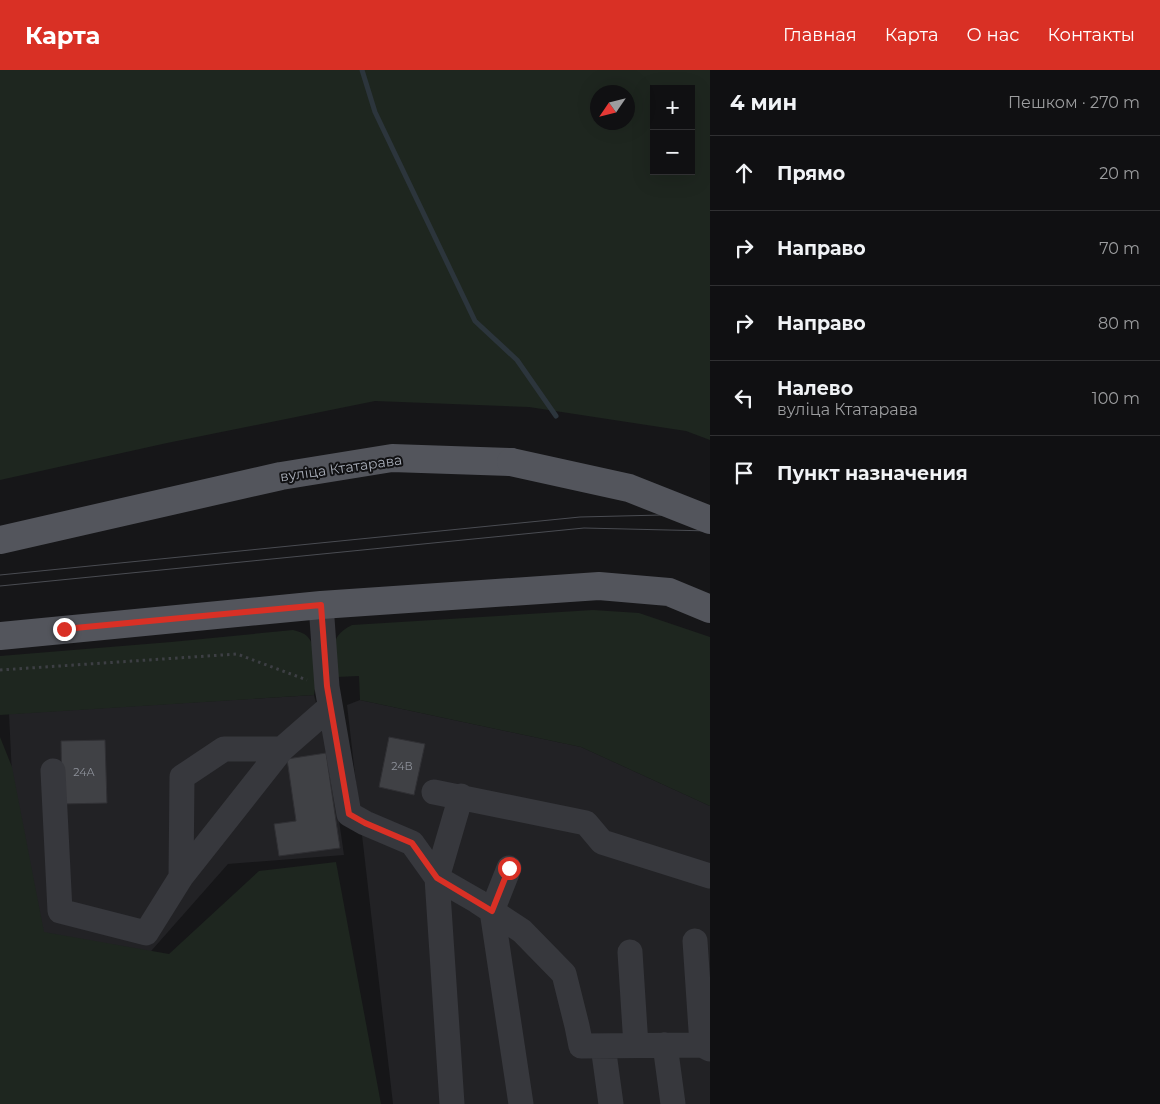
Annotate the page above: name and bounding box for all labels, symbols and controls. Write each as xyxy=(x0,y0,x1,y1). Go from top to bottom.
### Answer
text: Карта xyxy=(25,21,100,50)
text: Главная xyxy=(783,24,857,46)
text: Карта xyxy=(885,24,939,46)
text: О нас xyxy=(967,24,1019,46)
text: Контакты xyxy=(1047,24,1135,46)
north arrow xyxy=(590,85,635,130)
map controls xyxy=(650,85,695,175)
button: + xyxy=(650,85,695,130)
text: 4 мин xyxy=(730,90,797,115)
text: Пешком · 270 m xyxy=(1008,93,1140,112)
button: − xyxy=(650,130,695,175)
icon: ahead xyxy=(730,159,758,187)
text: Прямо xyxy=(777,162,845,185)
text: 20 m xyxy=(1099,164,1140,183)
icon: right xyxy=(730,234,758,262)
text: Направо xyxy=(777,237,866,260)
text: 70 m xyxy=(1099,239,1140,258)
icon: right xyxy=(730,309,758,337)
text: Направо xyxy=(777,312,866,335)
text: 80 m xyxy=(1098,314,1140,333)
text: Налево xyxy=(777,377,853,400)
icon: left xyxy=(730,384,758,412)
text: 100 m xyxy=(1092,389,1140,408)
text: вуліца Ктатарава xyxy=(777,400,918,419)
street label: вуліца Ктатарава xyxy=(279,451,403,485)
icon: arrive xyxy=(730,459,758,487)
text: Пункт назначения xyxy=(777,462,968,485)
route end xyxy=(53,618,76,641)
house number: 24В xyxy=(391,759,413,773)
house number: 24А xyxy=(73,765,96,779)
route start xyxy=(498,857,521,880)

